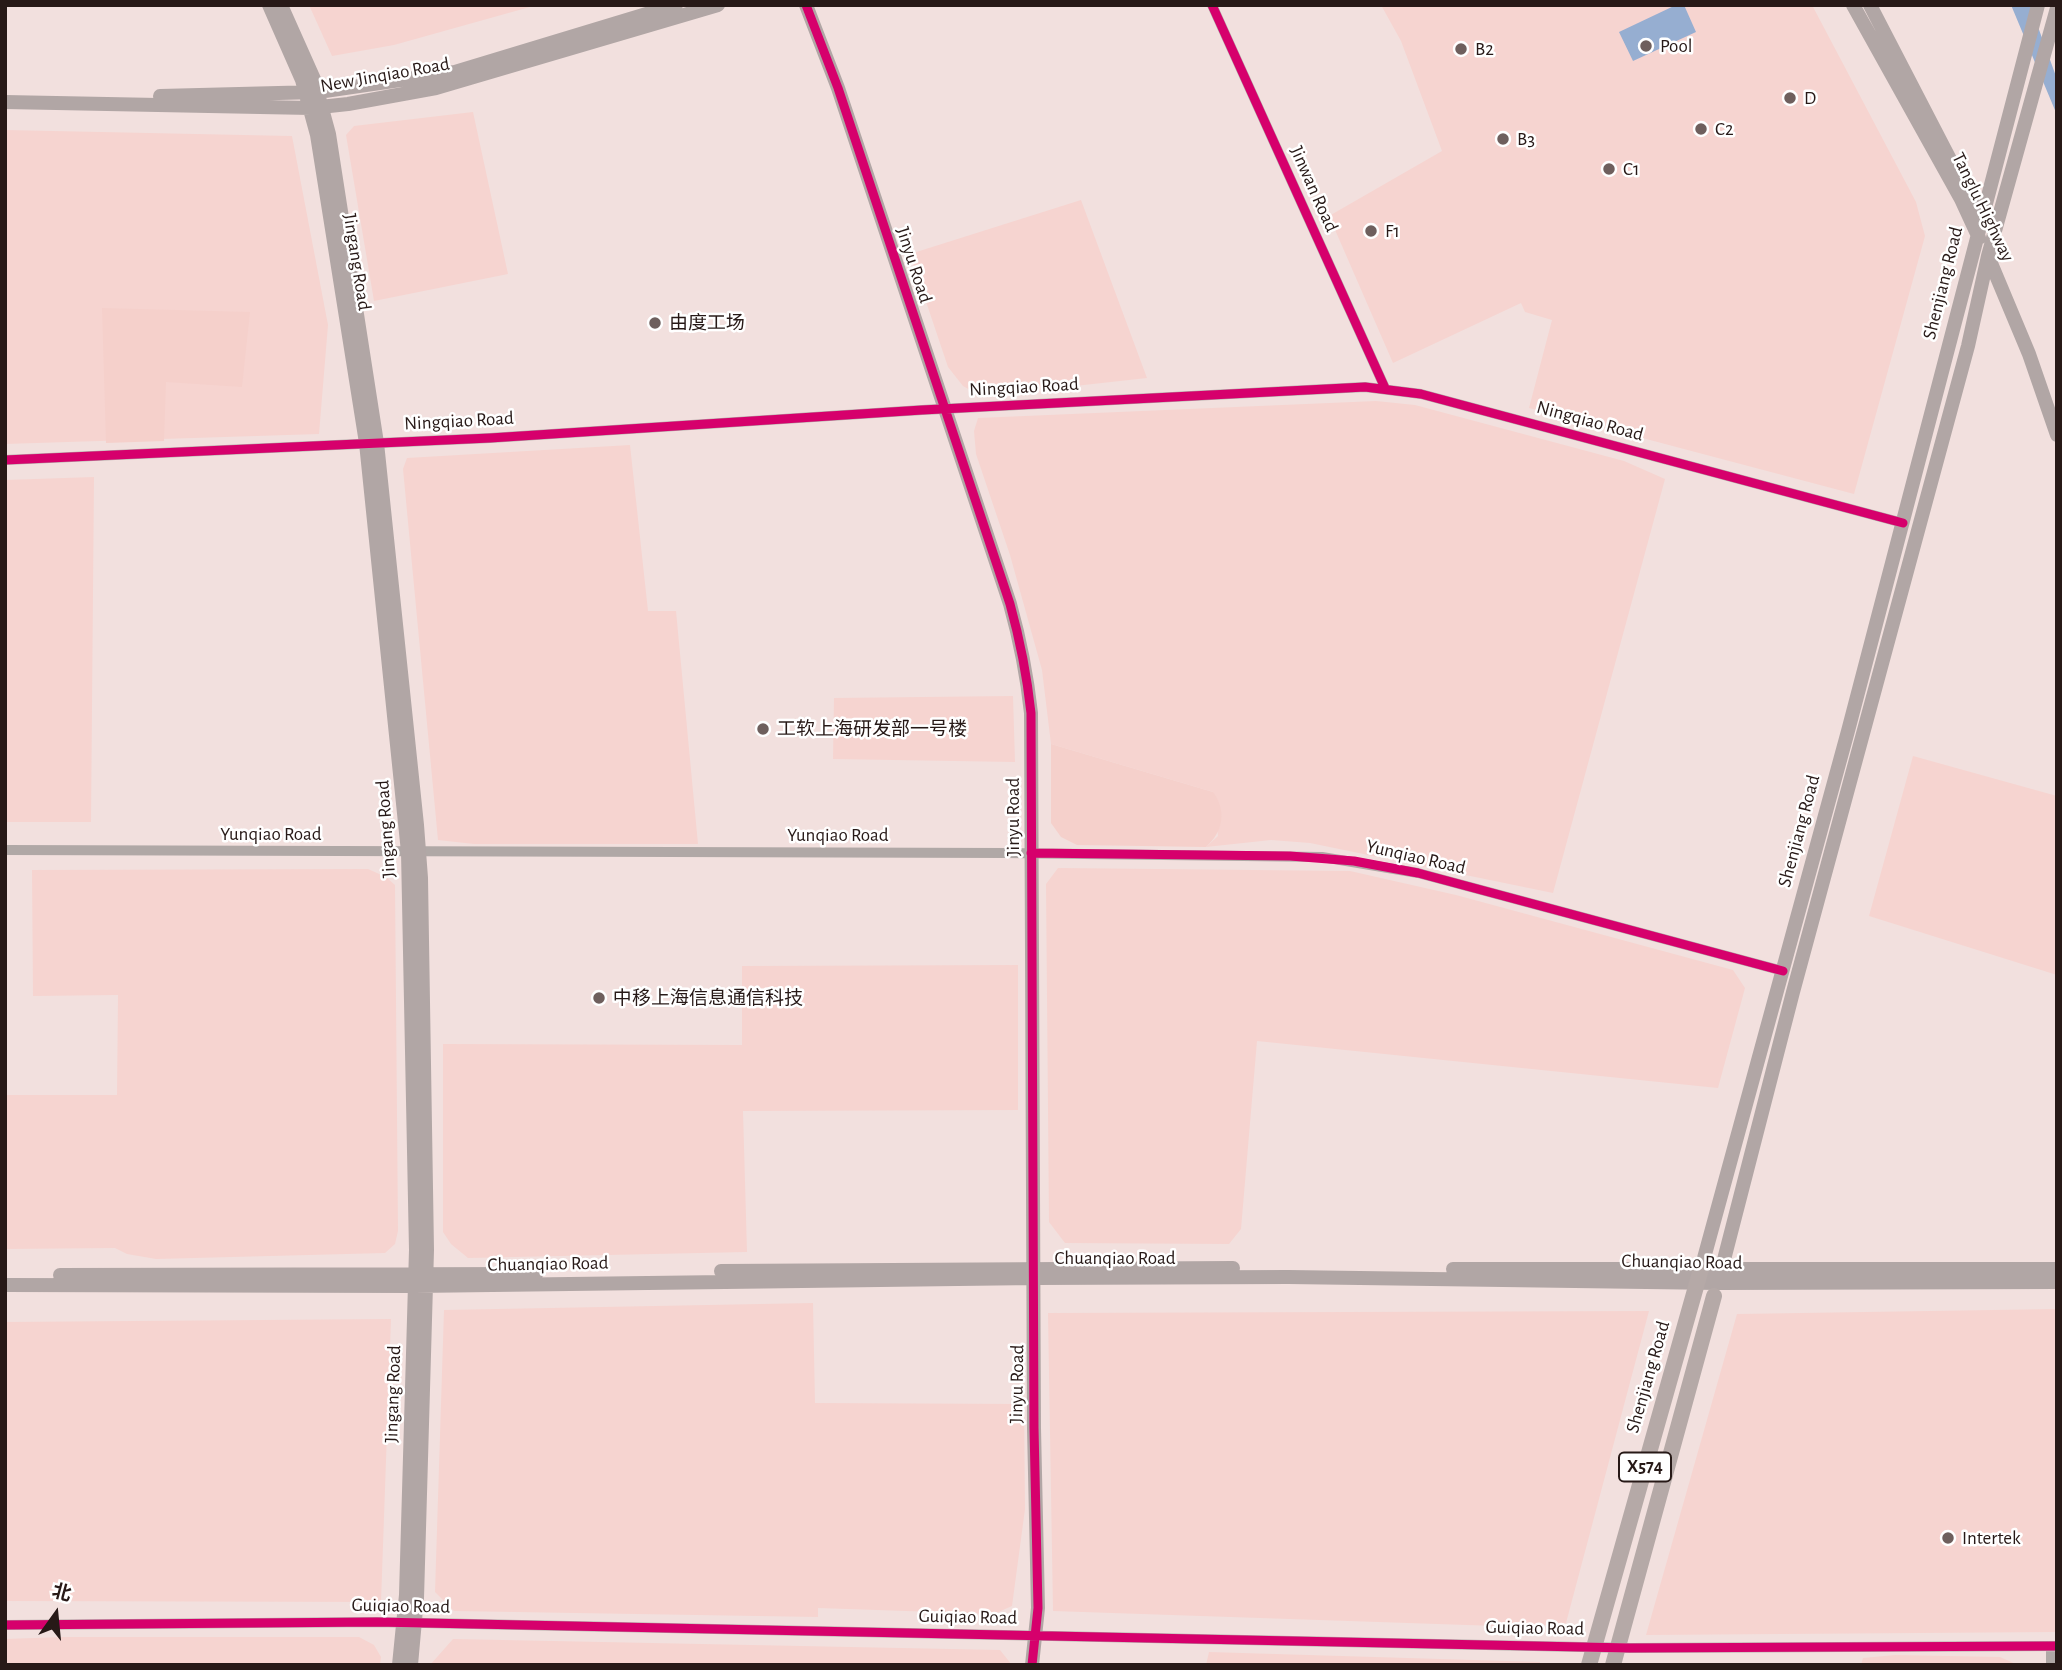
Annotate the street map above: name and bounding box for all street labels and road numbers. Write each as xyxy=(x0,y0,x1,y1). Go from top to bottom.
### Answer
street label: New Jinqiao Road xyxy=(319,52,451,98)
street label: Jinwan Road xyxy=(1285,142,1343,236)
street label: Tanglu Highway xyxy=(1947,149,2019,265)
street label: Jingang Road xyxy=(338,212,376,312)
street label: Jinyu Road xyxy=(891,224,937,306)
street label: Shenjiang Road xyxy=(1918,224,1968,342)
street label: Ningqiao Road xyxy=(969,373,1079,401)
street label: Ningqiao Road xyxy=(1534,396,1646,446)
street label: Ningqiao Road xyxy=(404,407,514,435)
street label: Shenjiang Road xyxy=(1773,772,1825,890)
street label: Jinyu Road xyxy=(1002,778,1024,856)
street label: Jingang Road xyxy=(371,779,401,879)
street label: Yunqiao Road xyxy=(220,823,322,845)
street label: Yunqiao Road xyxy=(787,824,889,846)
street label: Yunqiao Road xyxy=(1364,834,1468,880)
street label: Chuanqiao Road xyxy=(1054,1247,1176,1269)
street label: Chuanqiao Road xyxy=(1621,1250,1743,1274)
street label: Chuanqiao Road xyxy=(487,1252,609,1276)
street label: Shenjiang Road xyxy=(1621,1318,1675,1436)
street label: Jinyu Road xyxy=(1005,1344,1029,1424)
street label: Jingang Road xyxy=(380,1345,406,1443)
road number: X574 xyxy=(1619,1452,1671,1482)
street label: Guiqiao Road xyxy=(352,1594,450,1618)
street label: Guiqiao Road xyxy=(919,1605,1017,1629)
street label: Guiqiao Road xyxy=(1486,1616,1584,1640)

